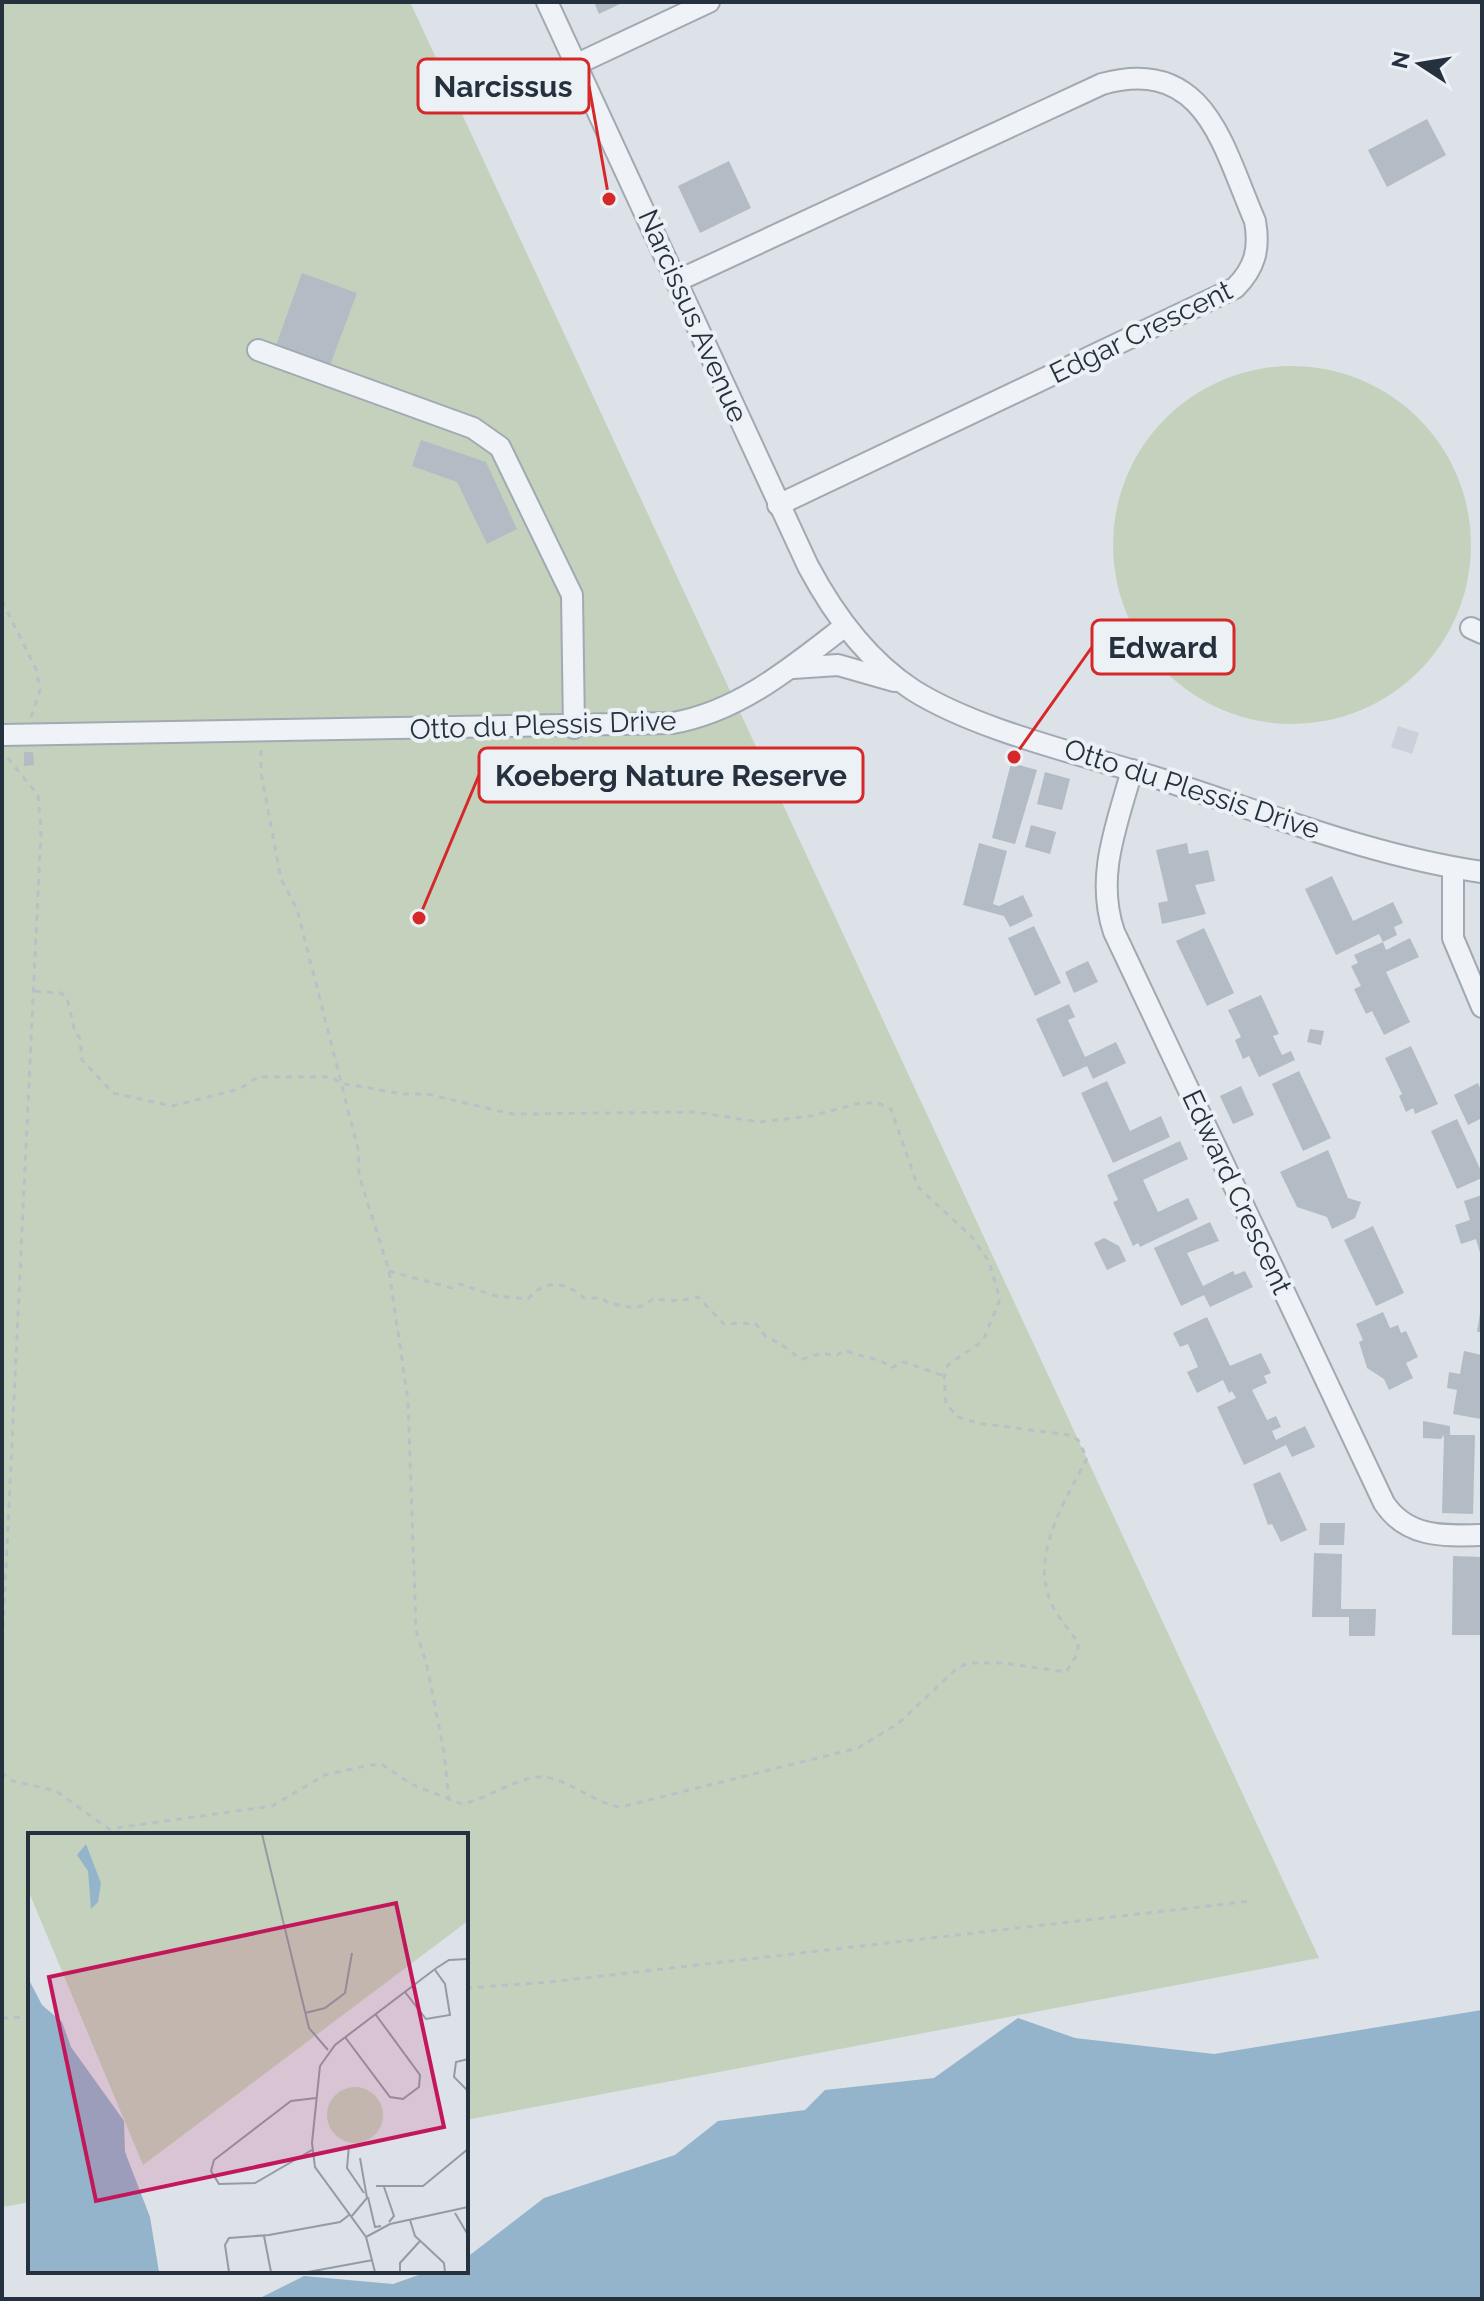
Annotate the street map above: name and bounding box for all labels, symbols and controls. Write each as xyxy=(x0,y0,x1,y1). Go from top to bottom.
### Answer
north arrow xyxy=(1380,24,1460,104)
text: N xyxy=(1386,49,1415,71)
callout: Narcissus xyxy=(418,59,589,113)
text: Narcissus xyxy=(434,69,572,104)
street label: Narcissus Avenue xyxy=(631,205,755,427)
street label: Edgar Crescent xyxy=(1044,273,1238,390)
callout: Edward xyxy=(1092,620,1234,674)
text: Edward xyxy=(1108,630,1218,665)
street label: Otto du Plessis Drive xyxy=(409,704,677,746)
street label: Otto du Plessis Drive xyxy=(1060,732,1324,846)
callout: Koeberg Nature Reserve xyxy=(479,748,863,802)
text: Koeberg Nature Reserve xyxy=(495,758,847,793)
street label: Edward Crescent xyxy=(1175,1085,1299,1300)
inset map xyxy=(28,1833,468,2273)

